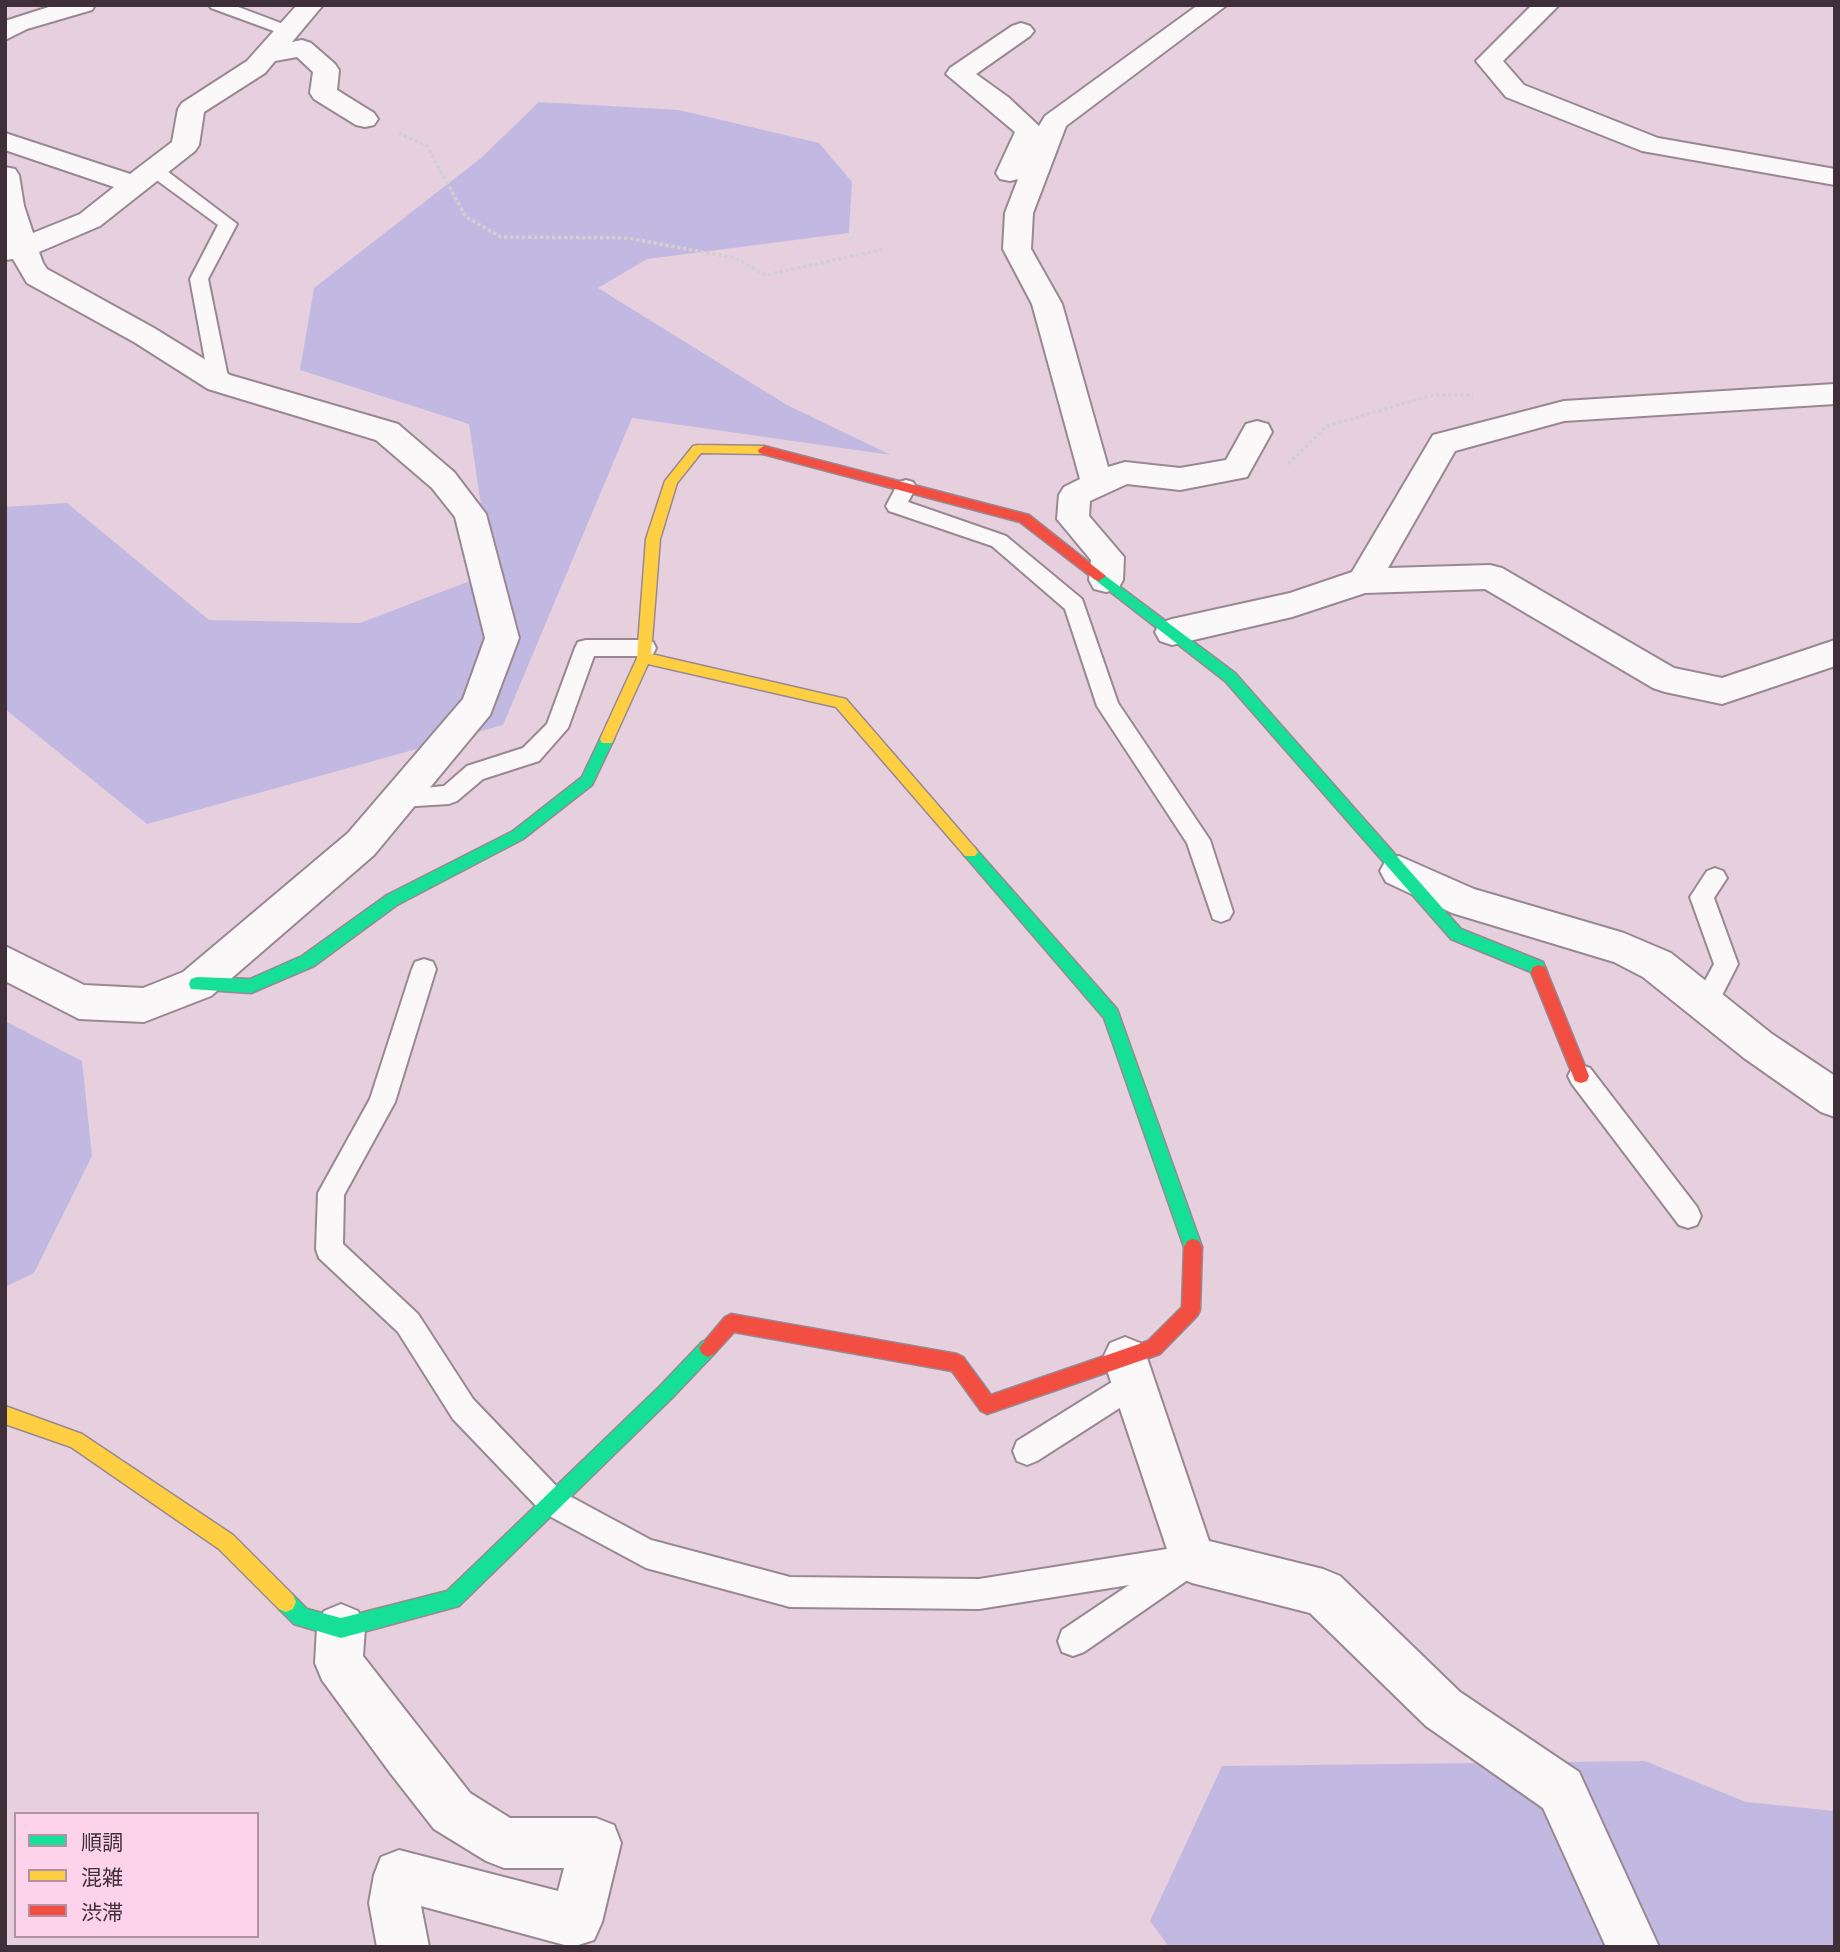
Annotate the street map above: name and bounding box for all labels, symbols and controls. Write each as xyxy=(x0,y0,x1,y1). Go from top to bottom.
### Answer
legend xyxy=(14,1812,259,1938)
text: 順調 xyxy=(81,1829,123,1854)
text: 混雑 xyxy=(81,1864,123,1889)
text: 渋滞 xyxy=(81,1899,123,1924)

